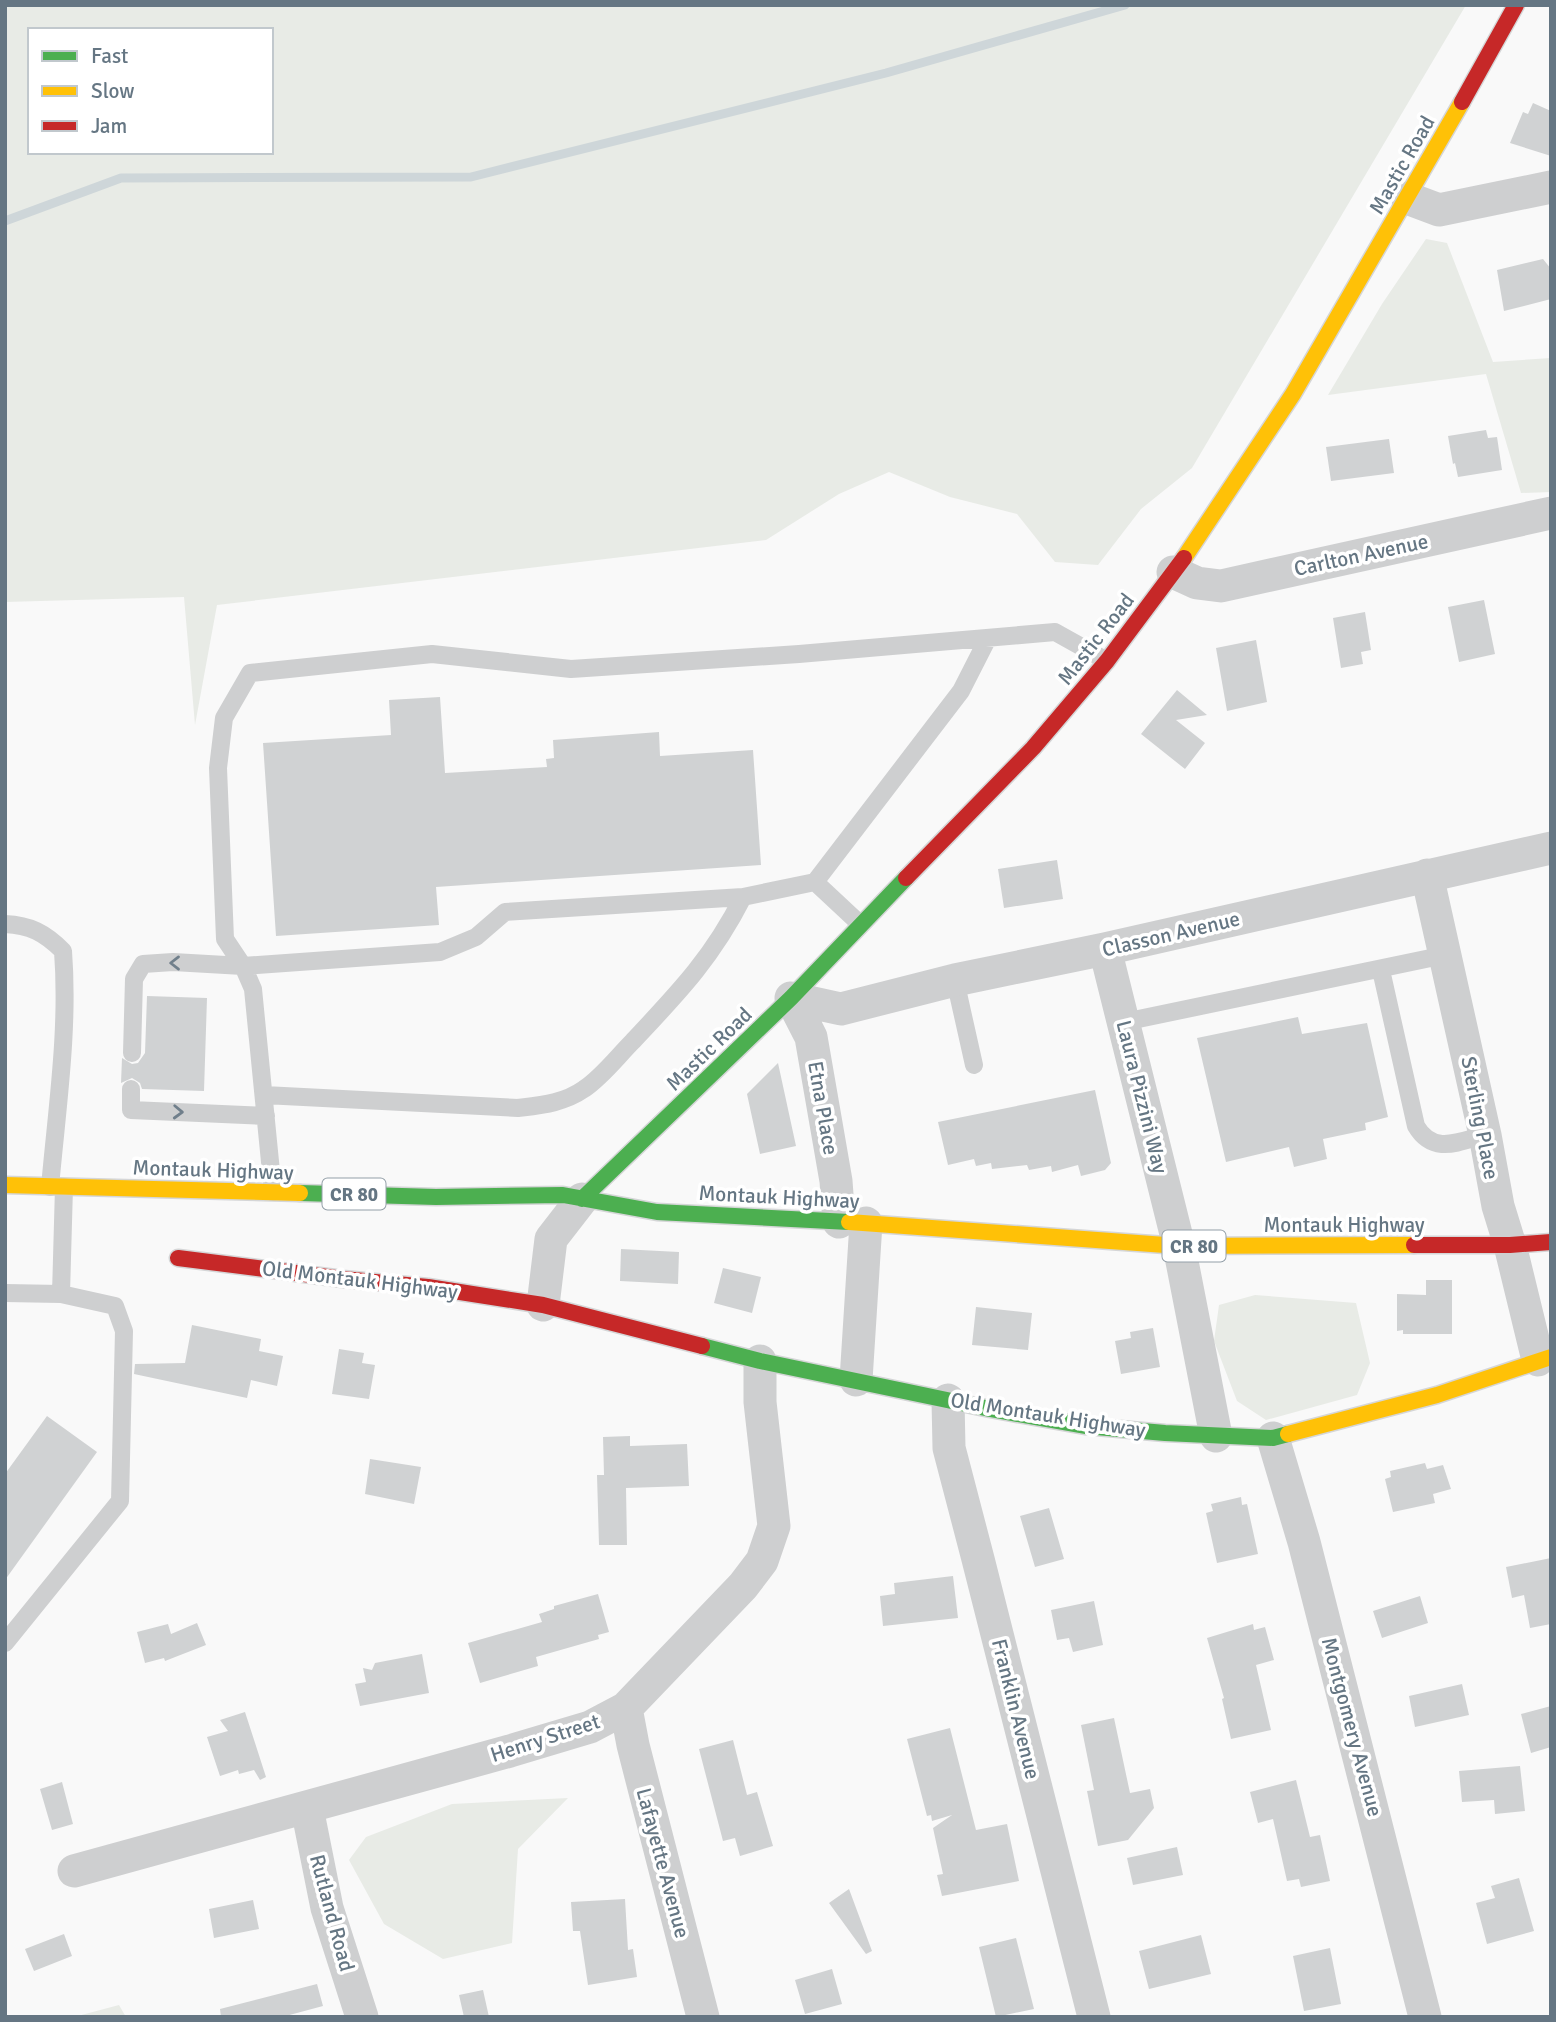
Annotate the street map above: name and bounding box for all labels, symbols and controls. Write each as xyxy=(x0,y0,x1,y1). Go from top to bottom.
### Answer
legend xyxy=(28,28,273,154)
text: Fast xyxy=(91,43,128,69)
text: Slow xyxy=(91,78,135,104)
street label: Mastic Road xyxy=(1363,111,1441,219)
text: Jam xyxy=(91,113,127,139)
street label: Carlton Avenue xyxy=(1292,528,1430,582)
street label: Mastic Road xyxy=(1052,588,1140,690)
street label: Classon Avenue xyxy=(1100,906,1242,962)
one-way arrow xyxy=(169,955,179,971)
street label: Mastic Road xyxy=(661,1002,757,1096)
street label: Laura Pizzini Way xyxy=(1110,1018,1174,1176)
street label: Sterling Place xyxy=(1455,1054,1505,1182)
street label: Etna Place xyxy=(802,1059,844,1157)
one-way arrow xyxy=(173,1104,184,1119)
street label: Montauk Highway xyxy=(132,1154,294,1186)
road number: CR 80 xyxy=(322,1178,386,1210)
street label: Montauk Highway xyxy=(698,1180,860,1214)
street label: Montauk Highway xyxy=(1263,1212,1425,1238)
road number: CR 80 xyxy=(1162,1230,1226,1262)
street label: Old Montauk Highway xyxy=(261,1255,459,1305)
street label: Old Montauk Highway xyxy=(949,1387,1147,1443)
street label: Montgomery Avenue xyxy=(1316,1635,1388,1819)
street label: Franklin Avenue xyxy=(986,1636,1046,1782)
street label: Henry Street xyxy=(487,1708,603,1768)
street label: Lafayette Avenue xyxy=(630,1785,696,1941)
street label: Rutland Road xyxy=(304,1852,360,1974)

